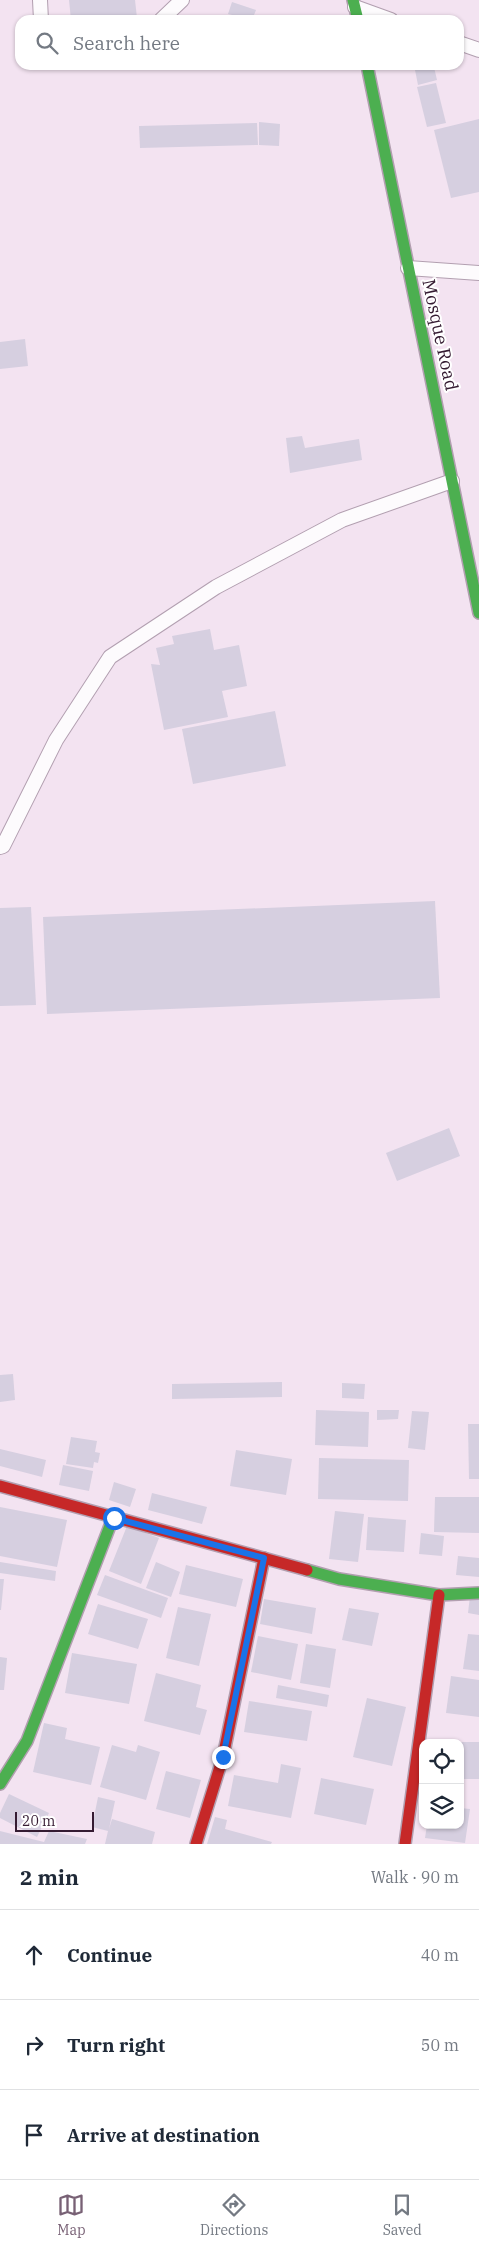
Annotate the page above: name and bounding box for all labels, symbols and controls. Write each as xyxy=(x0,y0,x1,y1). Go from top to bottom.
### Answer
search box xyxy=(15,15,464,70)
icon: search xyxy=(33,29,61,57)
text: Search here xyxy=(73,31,180,55)
street label: Mosque Road xyxy=(417,277,464,393)
route start xyxy=(103,1507,126,1530)
map controls xyxy=(419,1739,464,1829)
button: locate xyxy=(419,1739,464,1784)
route end xyxy=(212,1746,235,1769)
button: layers xyxy=(419,1784,464,1829)
scale bar xyxy=(15,1809,94,1832)
text: 20 m xyxy=(22,1812,55,1830)
text: 2 min xyxy=(20,1863,79,1891)
text: Walk · 90 m xyxy=(371,1867,459,1887)
icon: ahead xyxy=(20,1941,48,1969)
text: Continue xyxy=(67,1943,152,1967)
text: 40 m xyxy=(421,1945,459,1965)
icon: right xyxy=(20,2031,48,2059)
text: Turn right xyxy=(67,2033,165,2057)
text: 50 m xyxy=(421,2035,459,2055)
icon: arrive xyxy=(20,2121,48,2149)
text: Arrive at destination xyxy=(67,2123,260,2147)
tab: Map xyxy=(57,2191,86,2239)
tab: Directions xyxy=(200,2191,268,2239)
tab: Saved xyxy=(383,2191,422,2239)

